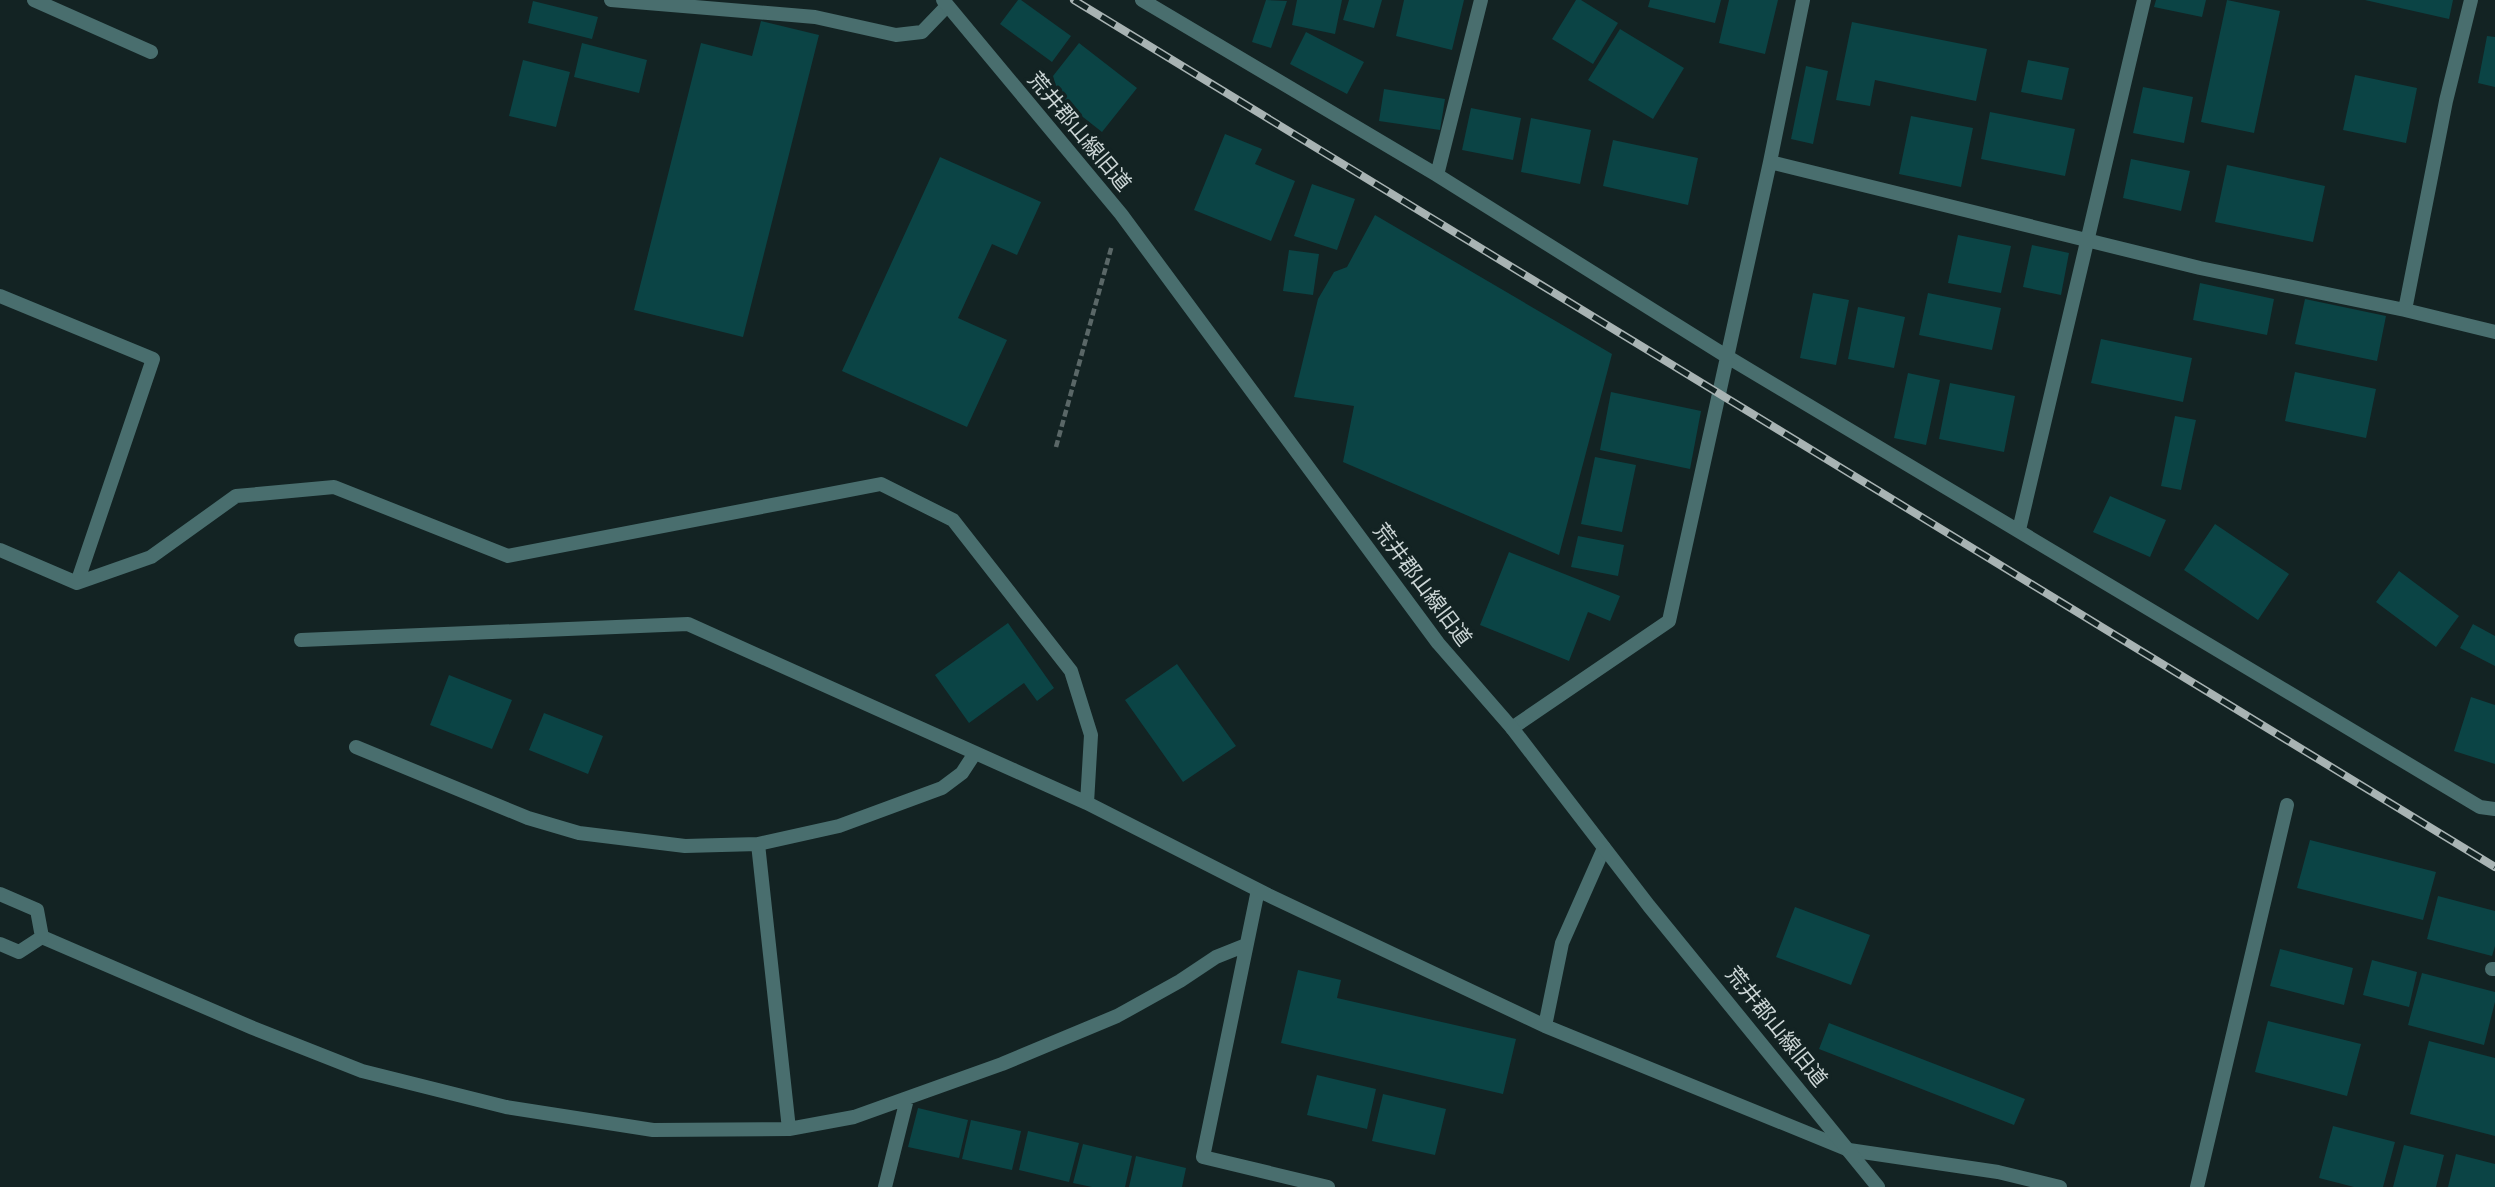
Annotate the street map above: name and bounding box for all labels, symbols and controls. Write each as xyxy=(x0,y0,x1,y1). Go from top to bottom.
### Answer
street label: 荒井郡山線旧道 xyxy=(1022,68,1136,196)
street label: 荒井郡山線旧道 xyxy=(1368,519,1476,651)
street label: 荒井郡山線旧道 xyxy=(1720,962,1832,1092)

